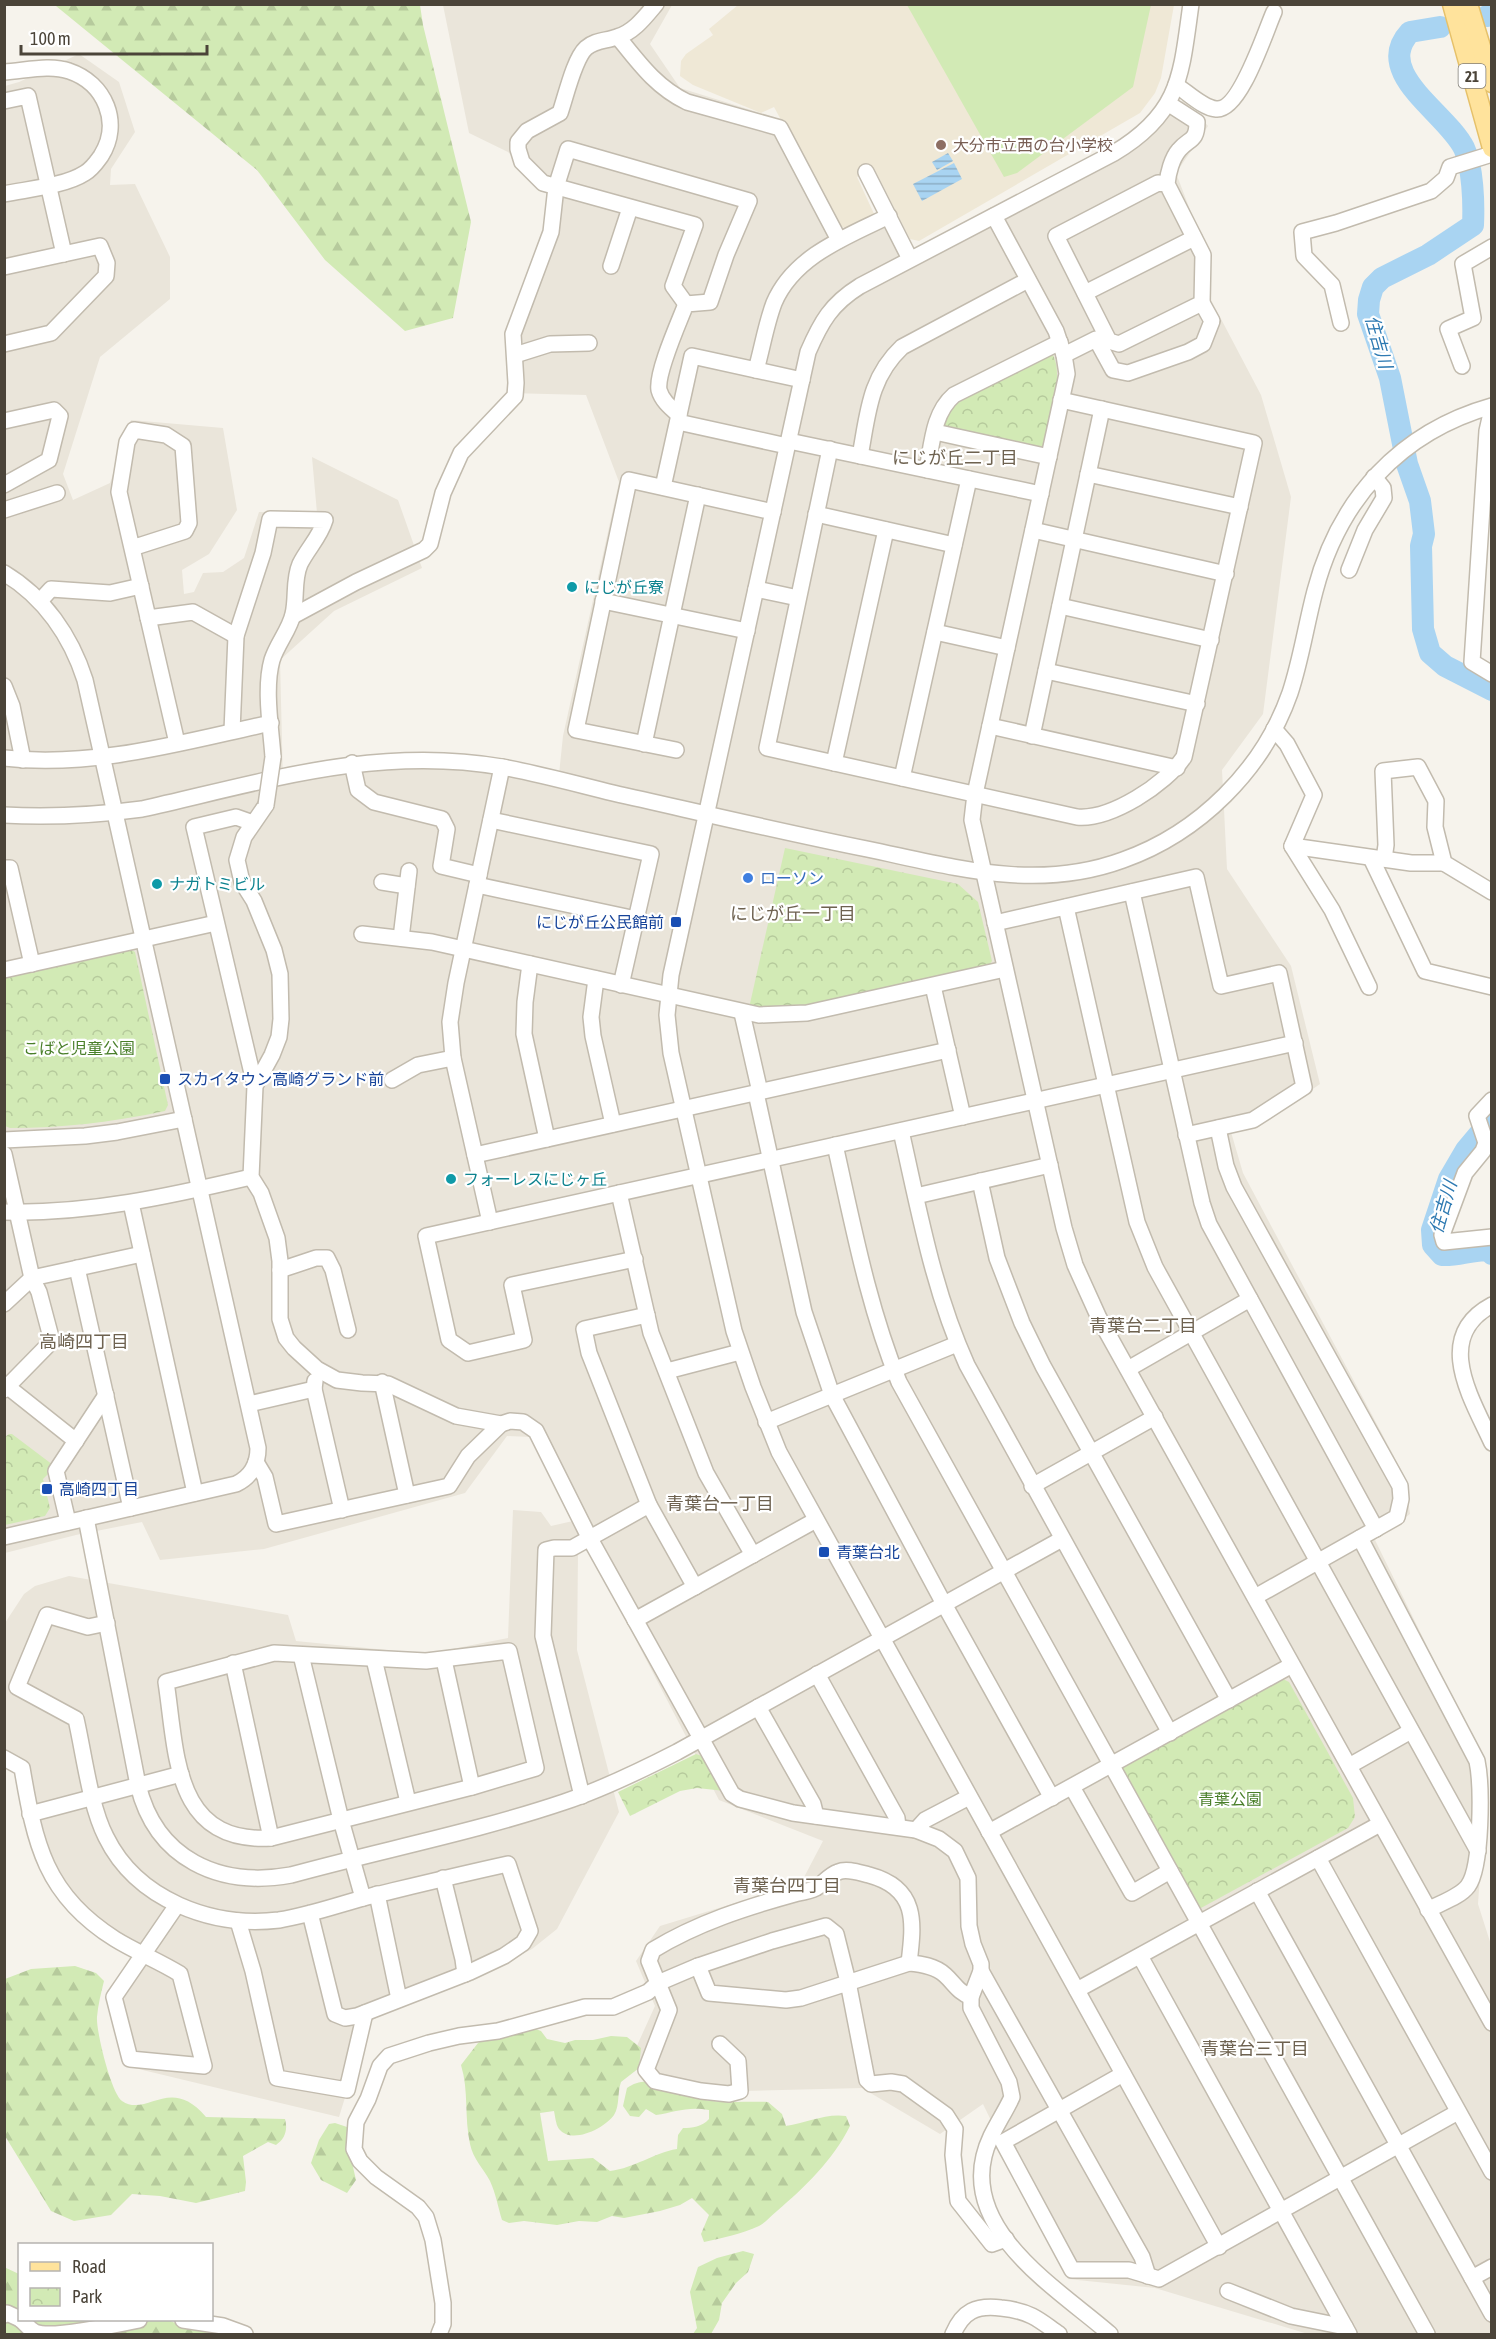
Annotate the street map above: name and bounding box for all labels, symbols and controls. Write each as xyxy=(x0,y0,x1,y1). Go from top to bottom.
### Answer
scale bar xyxy=(21,18,207,56)
text: 100 m xyxy=(30,28,71,49)
road number: 21 xyxy=(1458,64,1486,88)
place label: 大分市立西の台小学校 xyxy=(953,136,1113,154)
marker: 大分市立西の台小学校 xyxy=(934,138,948,152)
water label: 住吉川 xyxy=(1361,313,1397,373)
district label: にじが丘二丁目 xyxy=(892,447,1018,468)
place label: にじが丘寮 xyxy=(584,578,664,596)
marker: にじが丘寮 xyxy=(565,580,579,594)
place label: ローソン xyxy=(760,869,824,887)
marker: ローソン xyxy=(741,871,755,885)
place label: ナガトミビル xyxy=(169,875,265,893)
marker: ナガトミビル xyxy=(150,877,164,891)
district label: にじが丘一丁目 xyxy=(730,903,856,924)
place label: にじが丘公民館前 xyxy=(536,913,664,931)
marker: にじが丘公民館前 xyxy=(669,915,683,929)
park label: こばと児童公園 xyxy=(23,1039,135,1057)
place label: スカイタウン高崎グランド前 xyxy=(177,1070,384,1088)
marker: スカイタウン高崎グランド前 xyxy=(158,1072,172,1086)
place label: フォーレスにじヶ丘 xyxy=(463,1170,607,1188)
marker: フォーレスにじヶ丘 xyxy=(444,1172,458,1186)
water label: 住吉川 xyxy=(1425,1176,1461,1236)
district label: 青葉台二丁目 xyxy=(1089,1315,1197,1336)
district label: 高崎四丁目 xyxy=(39,1331,129,1352)
place label: 高崎四丁目 xyxy=(59,1480,139,1498)
marker: 高崎四丁目 xyxy=(40,1482,54,1496)
district label: 青葉台一丁目 xyxy=(666,1493,774,1514)
place label: 青葉台北 xyxy=(836,1543,900,1561)
marker: 青葉台北 xyxy=(817,1545,831,1559)
park label: 青葉公園 xyxy=(1198,1790,1262,1808)
district label: 青葉台四丁目 xyxy=(733,1875,841,1896)
district label: 青葉台三丁目 xyxy=(1201,2038,1309,2059)
legend xyxy=(18,2243,213,2321)
text: Road xyxy=(72,2256,106,2277)
text: Park xyxy=(72,2286,102,2307)

